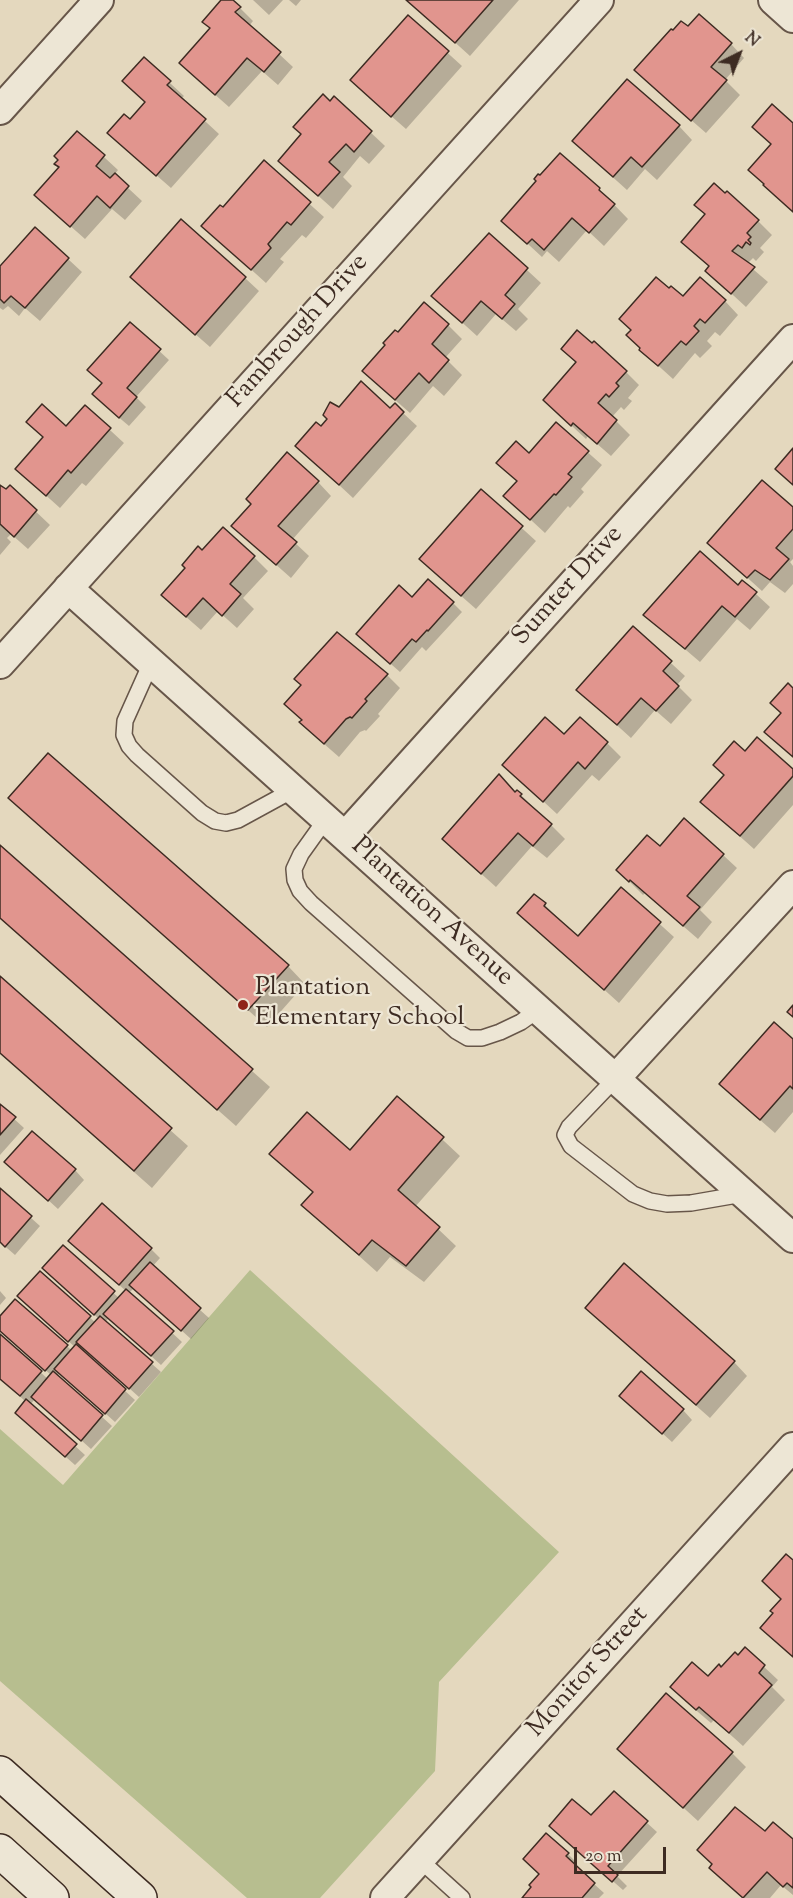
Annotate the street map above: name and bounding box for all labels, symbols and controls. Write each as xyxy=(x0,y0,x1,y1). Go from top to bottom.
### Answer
north arrow xyxy=(709,24,769,84)
text: N xyxy=(739,27,764,53)
street label: Fambrough Drive xyxy=(222,249,376,415)
street label: Sumter Drive xyxy=(507,521,631,653)
street label: Plantation Avenue xyxy=(343,832,519,994)
place label: Plantation Elementary School xyxy=(255,974,465,1036)
marker: Plantation Elementary School xyxy=(236,998,250,1012)
street label: Monitor Street xyxy=(522,1601,656,1745)
scale bar xyxy=(577,1835,668,1873)
text: 20 m xyxy=(585,1844,622,1870)

